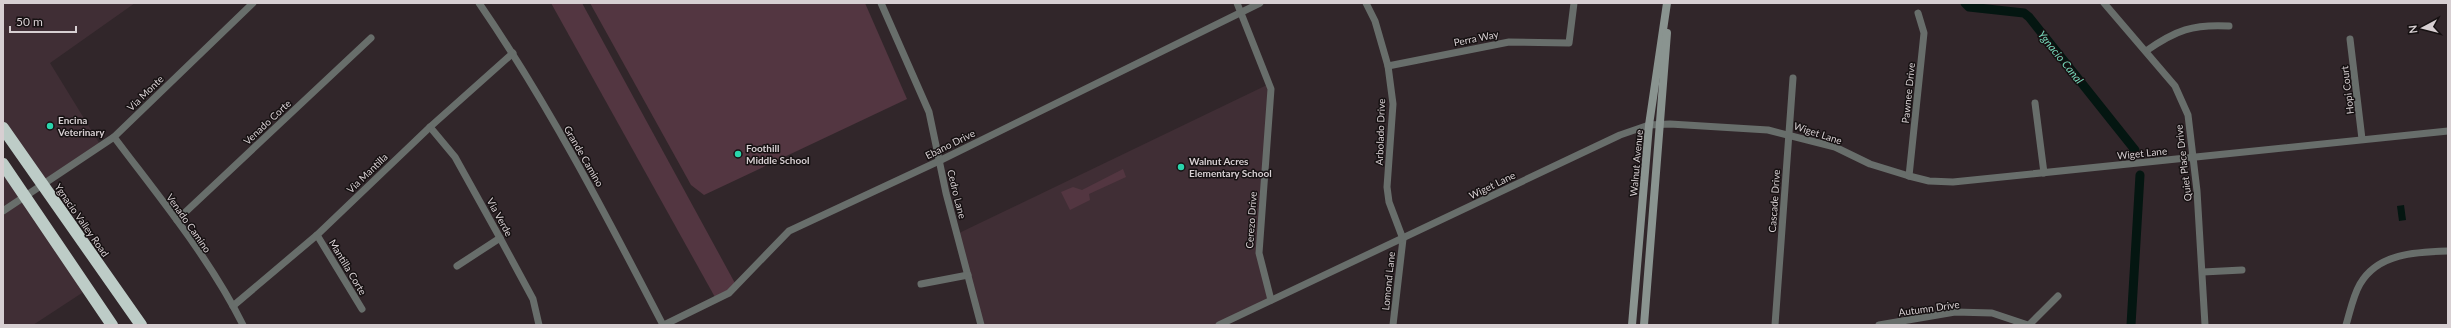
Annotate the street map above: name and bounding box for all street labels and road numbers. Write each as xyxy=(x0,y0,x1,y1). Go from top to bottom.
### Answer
street label: Perra Way xyxy=(1453,28,1500,48)
street label: Pawnee Drive xyxy=(1899,62,1917,124)
street label: Hopi Court xyxy=(2338,65,2356,115)
street label: Via Monte xyxy=(124,73,166,113)
street label: Venado Corte xyxy=(241,97,293,147)
street label: Arbolado Drive xyxy=(1373,98,1387,166)
street label: Wiget Lane xyxy=(1792,120,1844,146)
street label: Grande Camino xyxy=(562,123,606,189)
street label: Quiet Place Drive xyxy=(2172,124,2194,202)
street label: Ebano Drive xyxy=(923,127,977,161)
street label: Walnut Avenue xyxy=(1627,129,1645,197)
street label: Wiget Lane xyxy=(2116,144,2168,162)
street label: Via Mantilla xyxy=(344,151,390,195)
street label: Cedro Lane xyxy=(945,168,969,220)
street label: Wiget Lane xyxy=(1467,169,1517,201)
street label: Cascade Drive xyxy=(1766,169,1782,233)
street label: Ygnacio Valley Road xyxy=(52,181,112,259)
street label: Venado Camino xyxy=(164,191,214,255)
street label: Cerezo Drive xyxy=(1243,191,1259,249)
street label: Via Verde xyxy=(485,196,515,238)
street label: Mantilla Corte xyxy=(327,237,369,297)
street label: Lomond Lane xyxy=(1379,251,1397,311)
street label: Autumn Drive xyxy=(1898,298,1960,318)

